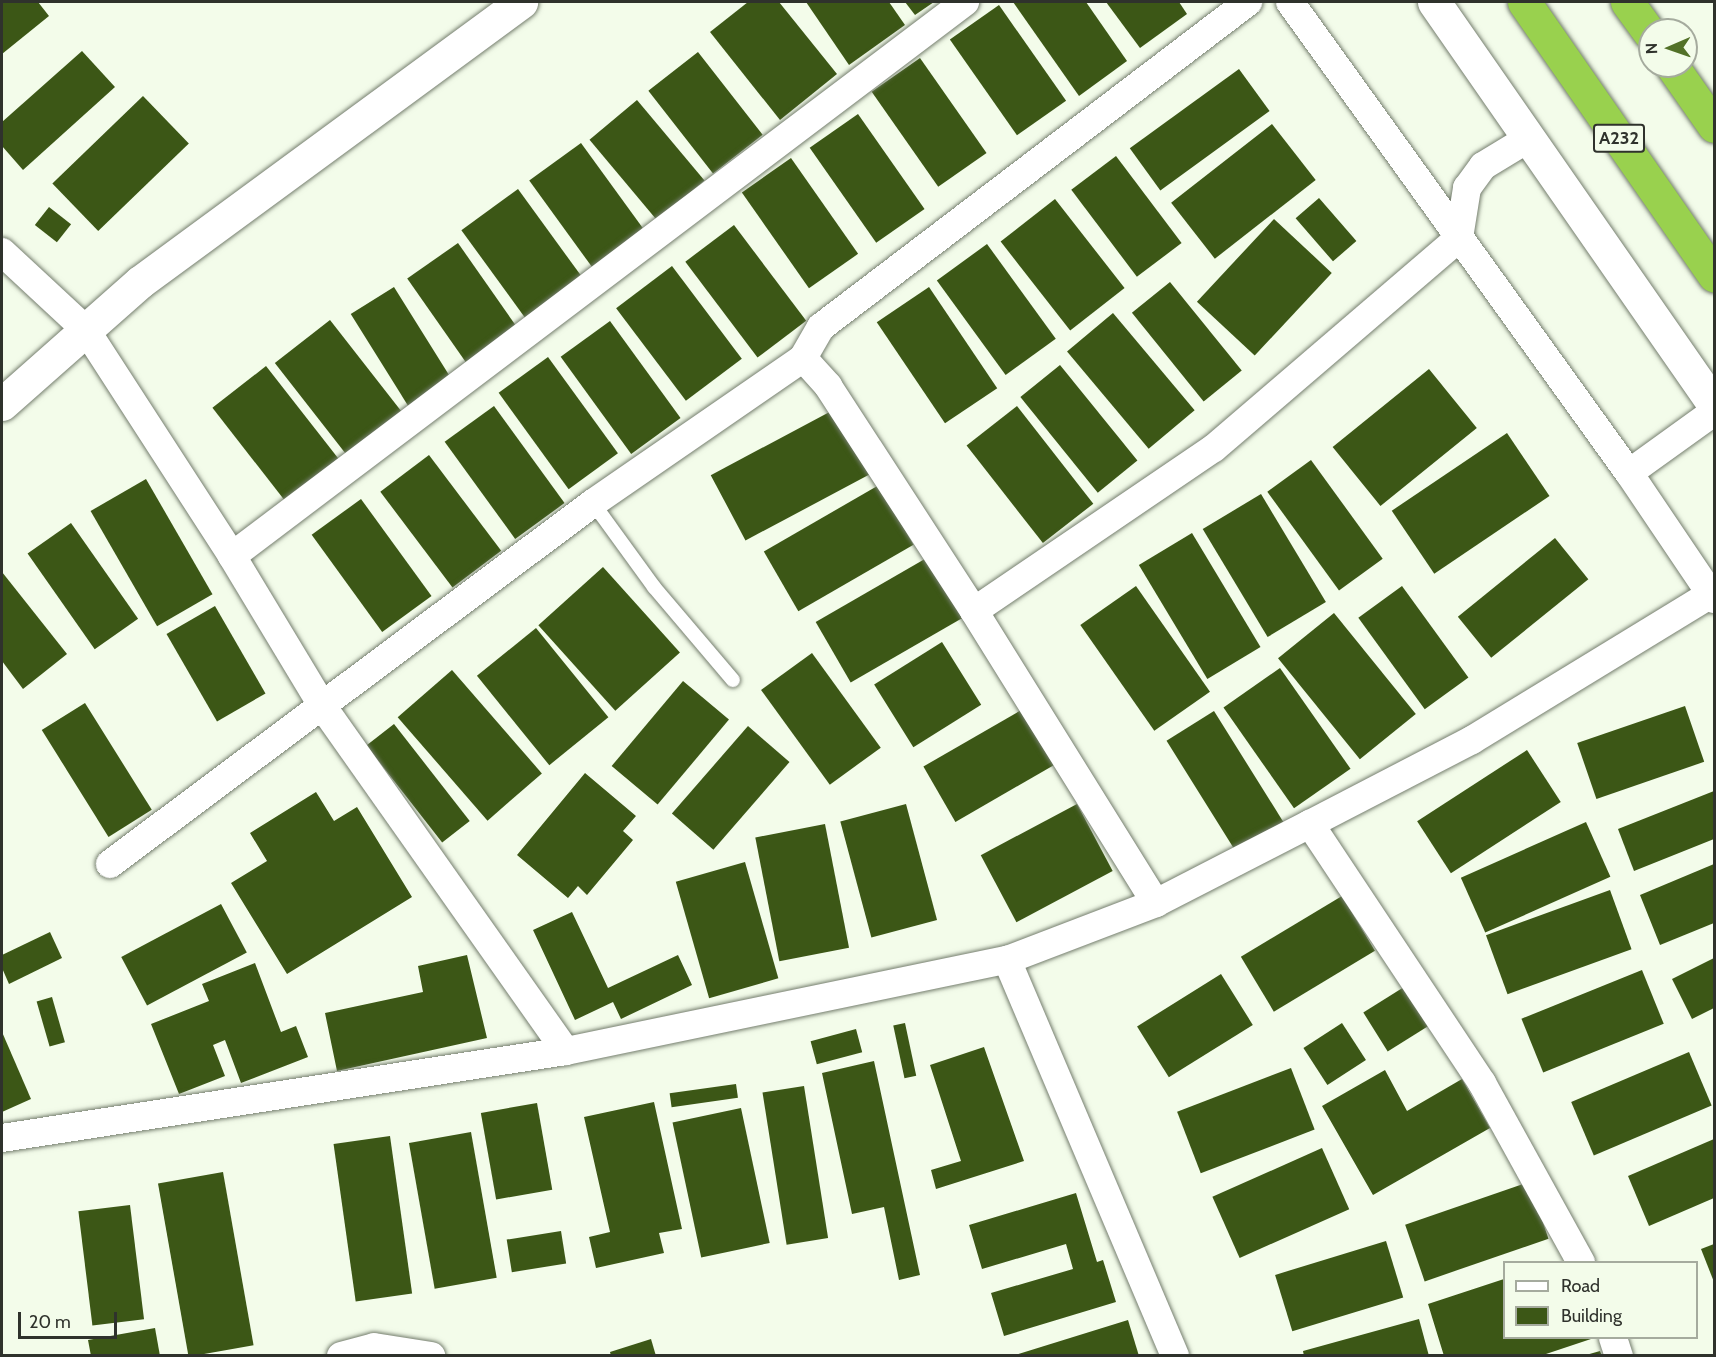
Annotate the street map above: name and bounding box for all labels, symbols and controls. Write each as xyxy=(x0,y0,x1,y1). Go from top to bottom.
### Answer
north arrow xyxy=(1638,18,1698,78)
text: N xyxy=(1642,43,1661,55)
road number: A232 xyxy=(1592,123,1646,153)
legend xyxy=(1503,1261,1698,1339)
text: Road xyxy=(1561,1275,1600,1297)
scale bar xyxy=(21,1300,120,1338)
text: Building xyxy=(1561,1305,1622,1327)
text: 20 m xyxy=(29,1311,71,1333)

